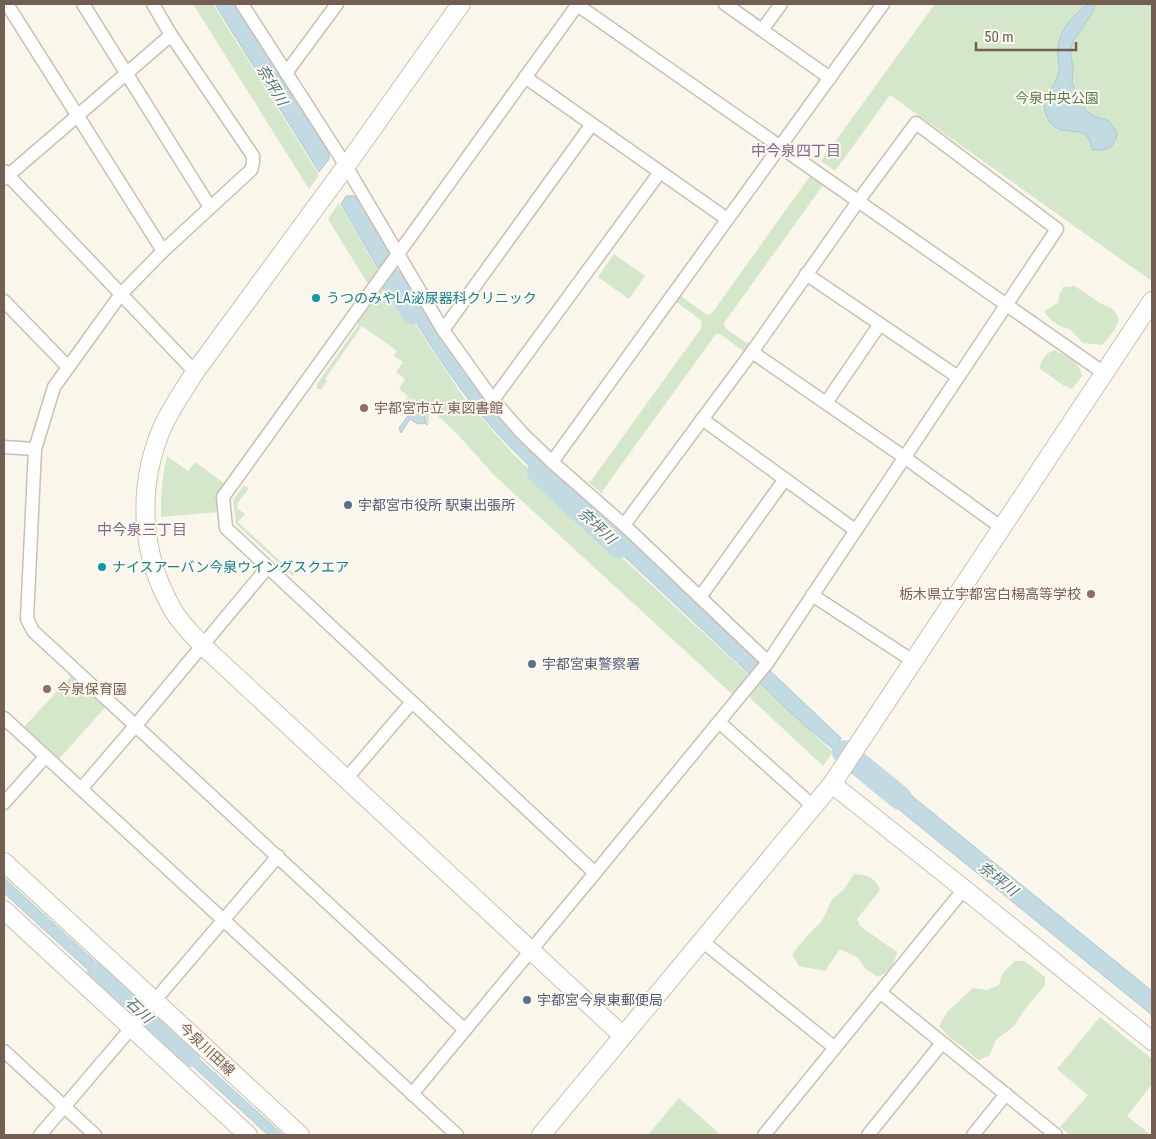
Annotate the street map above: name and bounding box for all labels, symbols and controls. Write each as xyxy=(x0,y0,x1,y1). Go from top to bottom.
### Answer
scale bar xyxy=(976,20,1076,52)
text: 50 m xyxy=(984,28,1014,46)
water label: 奈坪川 xyxy=(253,61,292,111)
park label: 今泉中央公園 xyxy=(1015,90,1099,106)
district label: 中今泉四丁目 xyxy=(751,142,841,160)
place label: うつのみやLA泌尿器科クリニック xyxy=(326,290,537,306)
marker: うつのみやLA泌尿器科クリニック xyxy=(310,292,322,304)
place label: 宇都宮市立 東図書館 xyxy=(374,400,503,416)
marker: 宇都宮市立 東図書館 xyxy=(358,402,370,414)
place label: 宇都宮市役所 駅東出張所 xyxy=(358,497,515,513)
marker: 宇都宮市役所 駅東出張所 xyxy=(342,499,354,511)
water label: 奈坪川 xyxy=(574,504,621,549)
district label: 中今泉三丁目 xyxy=(97,521,187,539)
place label: ナイスアーバン今泉ウイングスクエア xyxy=(112,559,349,575)
marker: ナイスアーバン今泉ウイングスクエア xyxy=(96,561,108,573)
place label: 栃木県立宇都宮白楊高等学校 xyxy=(899,586,1081,602)
marker: 栃木県立宇都宮白楊高等学校 xyxy=(1085,588,1097,600)
place label: 宇都宮東警察署 xyxy=(542,656,640,672)
marker: 宇都宮東警察署 xyxy=(526,658,538,670)
place label: 今泉保育園 xyxy=(57,681,127,697)
marker: 今泉保育園 xyxy=(41,683,53,695)
water label: 奈坪川 xyxy=(975,858,1023,901)
place label: 宇都宮今泉東郵便局 xyxy=(537,992,663,1008)
water label: 石川 xyxy=(122,993,158,1028)
marker: 宇都宮今泉東郵便局 xyxy=(521,994,533,1006)
street label: 今泉川田線 xyxy=(176,1019,238,1079)

